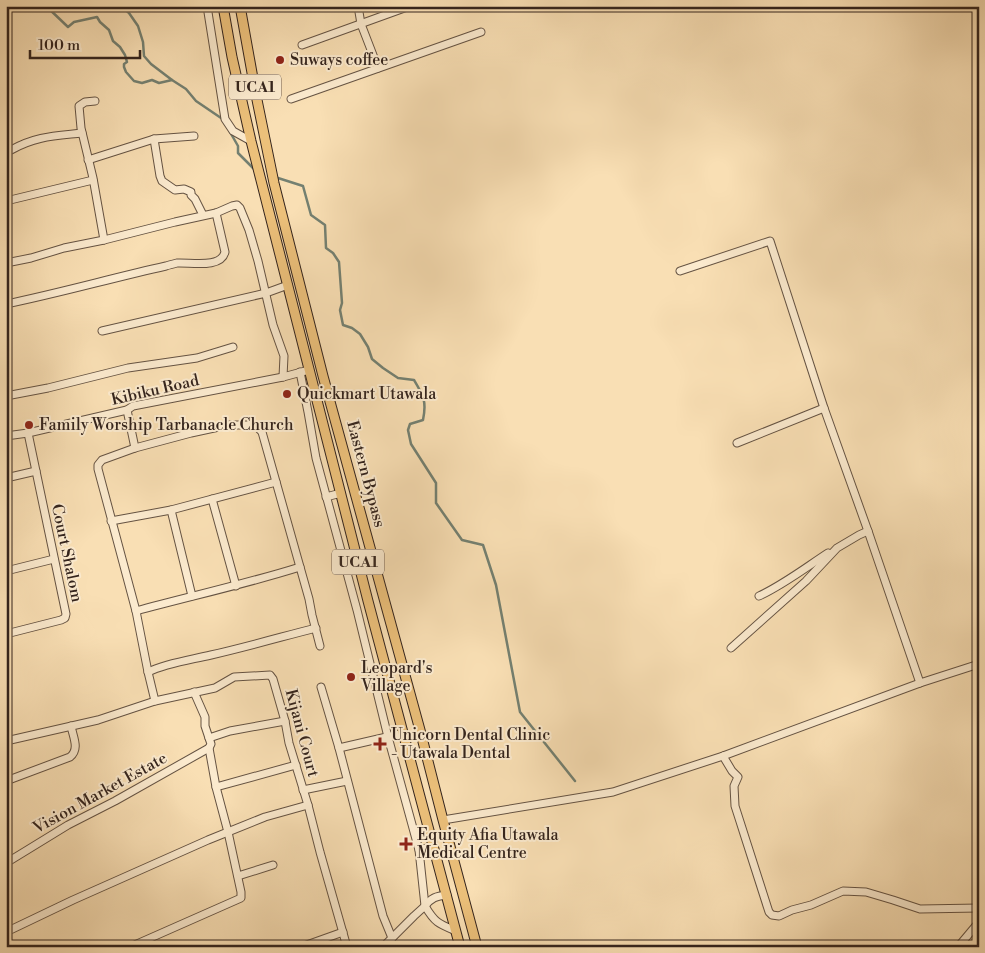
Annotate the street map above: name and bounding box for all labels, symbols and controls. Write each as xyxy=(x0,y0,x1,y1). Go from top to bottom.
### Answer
scale bar xyxy=(30,28,140,60)
text: 100 m xyxy=(38,36,80,55)
place label: Suways coffee xyxy=(290,50,388,70)
marker: Suways coffee xyxy=(274,54,286,66)
road number: UCA1 xyxy=(229,74,281,100)
street label: Kibiku Road xyxy=(109,370,201,410)
place label: Quickmart Utawala xyxy=(297,384,437,404)
marker: Quickmart Utawala xyxy=(281,388,293,400)
place label: Family Worship Tarbanacle Church xyxy=(39,415,294,435)
street label: Eastern Bypass xyxy=(342,418,390,530)
marker: Family Worship Tarbanacle Church xyxy=(23,419,35,431)
street label: Court Shalom xyxy=(47,502,87,604)
road number: UCA1 xyxy=(332,550,384,574)
place label: Leopard's Village xyxy=(360,658,432,696)
marker: Leopard's Village xyxy=(345,671,357,683)
street label: Kijani Court xyxy=(281,687,323,779)
place label: Unicorn Dental Clinic - Utawala Dental xyxy=(391,725,550,763)
marker: Unicorn Dental Clinic - Utawala Dental xyxy=(373,737,387,751)
street label: Vision Market Estate xyxy=(29,748,170,839)
place label: Equity Afia Utawala Medical Centre xyxy=(417,825,559,863)
marker: Equity Afia Utawala Medical Centre xyxy=(399,837,413,851)

